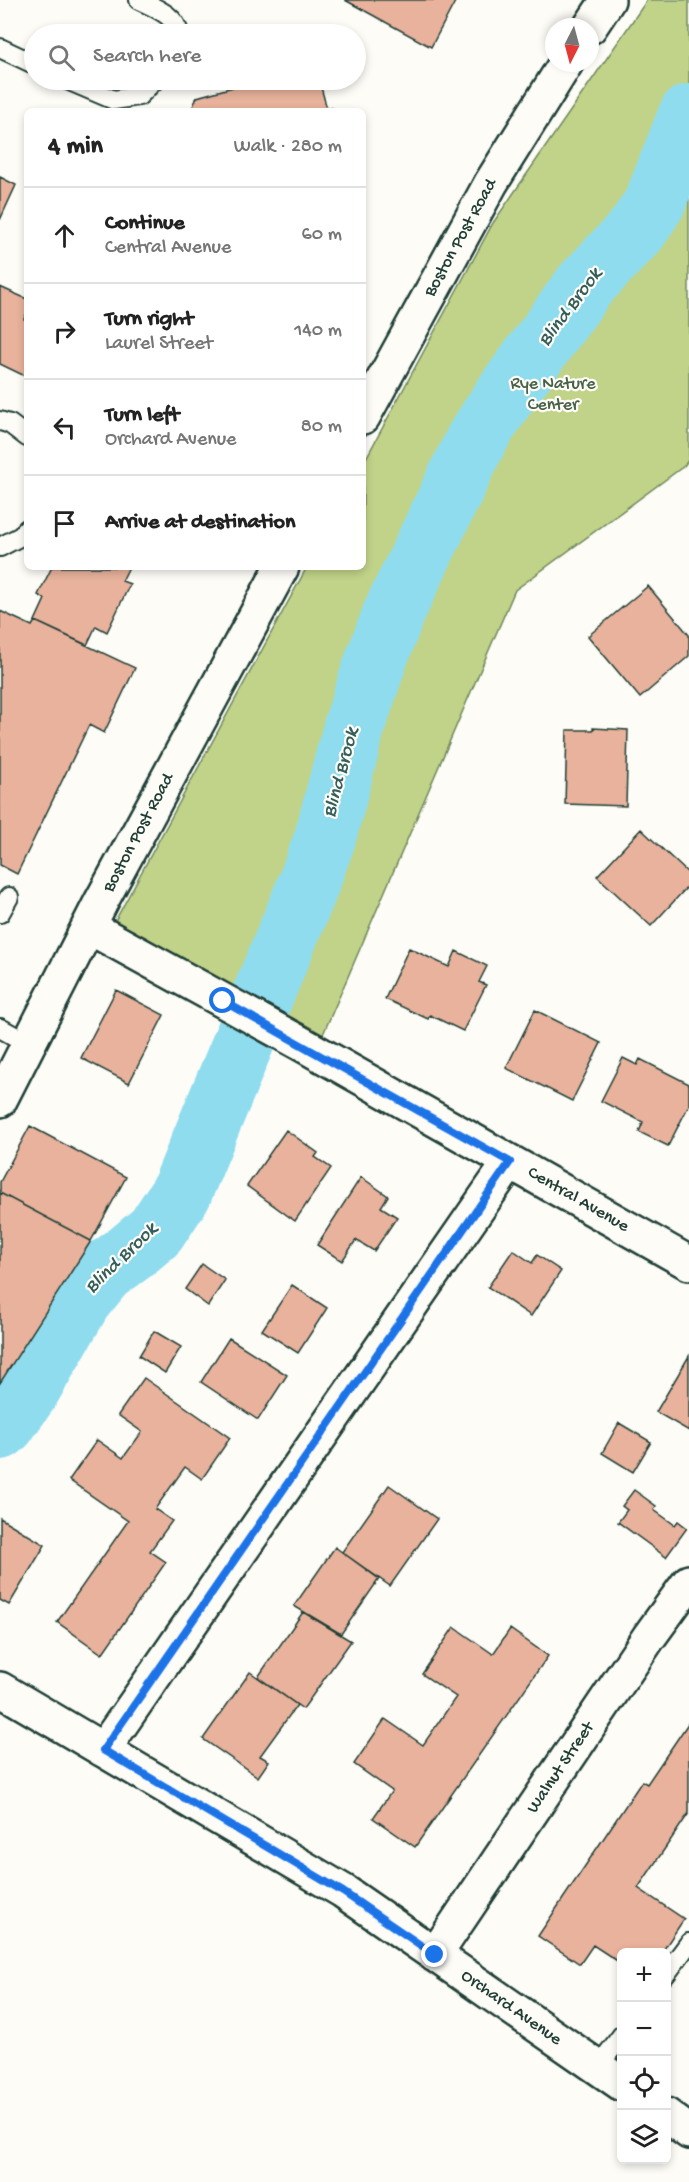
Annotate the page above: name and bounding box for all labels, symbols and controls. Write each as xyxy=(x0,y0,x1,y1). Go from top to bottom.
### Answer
north arrow xyxy=(545,18,599,72)
search box xyxy=(24,24,366,90)
icon: search xyxy=(45,41,78,74)
text: Search here xyxy=(93,44,201,70)
text: 4 min xyxy=(48,132,103,163)
text: Walk · 280 m xyxy=(234,136,342,159)
street label: Boston Post Road xyxy=(419,174,503,301)
text: Continue xyxy=(105,211,185,237)
icon: ahead xyxy=(48,219,81,252)
text: 60 m xyxy=(302,224,342,247)
text: Central Avenue xyxy=(105,237,231,260)
water label: Blind Brook xyxy=(534,263,609,352)
text: Turn right xyxy=(105,307,193,333)
icon: right xyxy=(48,315,81,348)
text: 140 m xyxy=(294,320,342,343)
text: Laurel Street xyxy=(105,333,213,356)
park label: Rye Nature Center xyxy=(510,374,596,416)
text: Turn left xyxy=(105,403,179,429)
icon: left xyxy=(48,411,81,444)
text: 80 m xyxy=(301,416,342,439)
text: Orchard Avenue xyxy=(105,429,236,452)
icon: arrive xyxy=(48,507,81,540)
text: Arrive at destination xyxy=(105,510,295,536)
water label: Blind Brook xyxy=(319,724,366,820)
street label: Boston Post Road xyxy=(98,769,180,897)
route start xyxy=(209,987,235,1013)
street label: Central Avenue xyxy=(524,1162,633,1238)
water label: Blind Brook xyxy=(81,1217,165,1299)
street label: Walnut Street xyxy=(523,1717,600,1818)
route end xyxy=(421,1941,447,1967)
map controls xyxy=(617,1948,671,2164)
button: + xyxy=(617,1948,671,2002)
street label: Orchard Avenue xyxy=(457,1965,566,2051)
button: − xyxy=(617,2002,671,2056)
button: locate xyxy=(617,2056,671,2110)
button: layers xyxy=(617,2110,671,2164)

